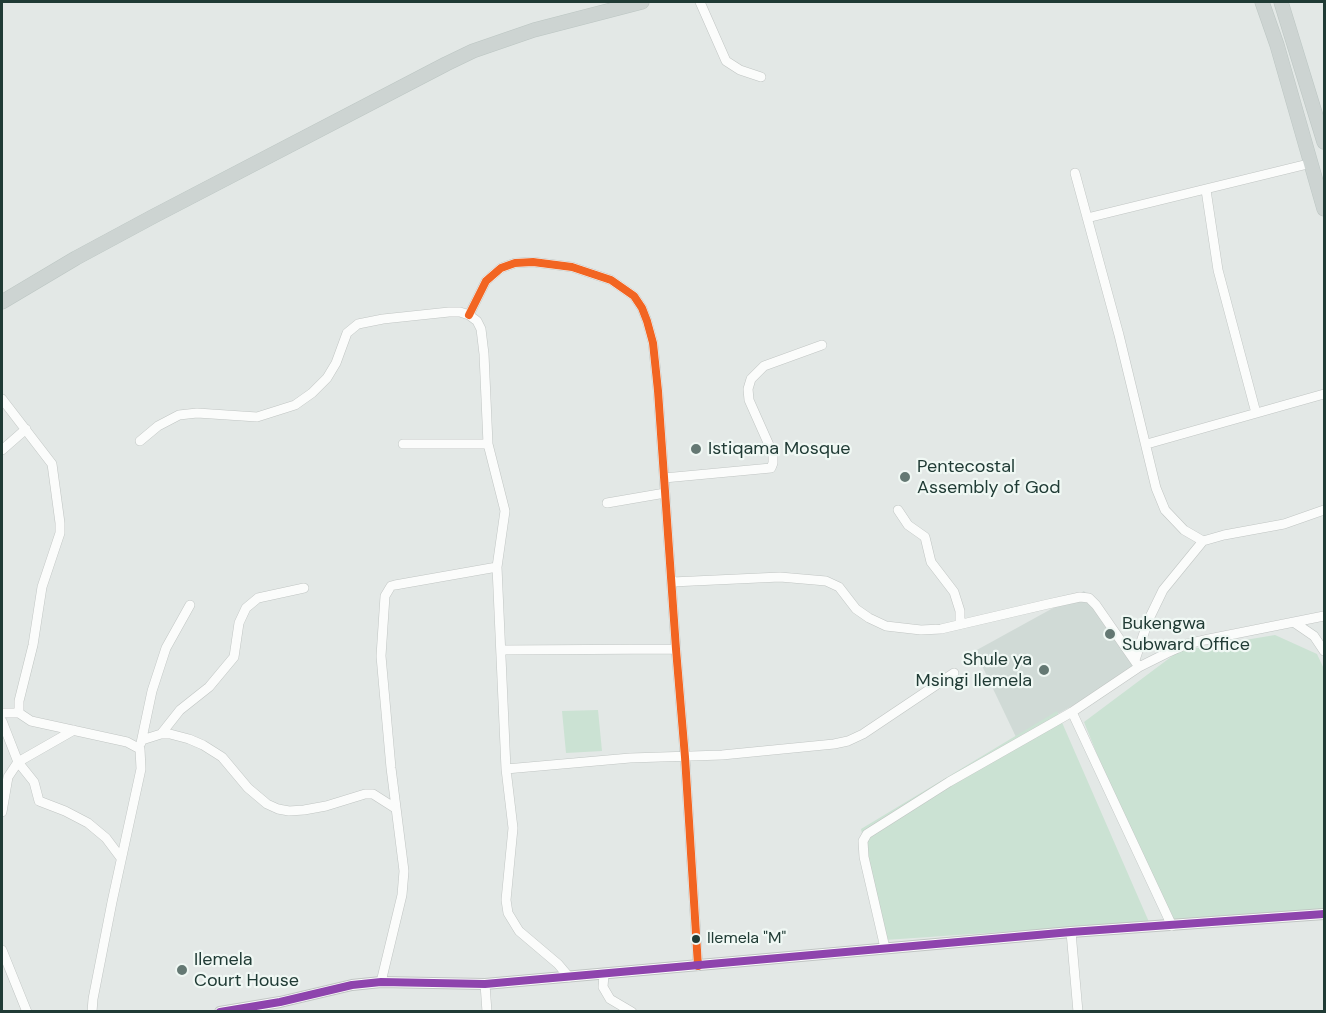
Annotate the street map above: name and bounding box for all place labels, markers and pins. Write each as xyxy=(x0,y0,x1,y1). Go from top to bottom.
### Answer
place label: Istiqama Mosque xyxy=(708,438,851,460)
marker: Istiqama Mosque xyxy=(689,442,703,456)
place label: Pentecostal Assembly of God xyxy=(917,456,1061,498)
marker: Pentecostal Assembly of God xyxy=(898,470,912,484)
place label: Bukengwa Subward Office xyxy=(1122,613,1250,656)
marker: Bukengwa Subward Office xyxy=(1103,627,1117,641)
place label: Shule ya Msingi Ilemela xyxy=(916,649,1032,692)
marker: Shule ya Msingi Ilemela xyxy=(1037,663,1051,677)
place label: Ilemela "M" xyxy=(707,929,786,949)
marker: Ilemela "M" xyxy=(690,933,702,945)
place label: Ilemela Court House xyxy=(194,949,299,992)
marker: Ilemela Court House xyxy=(175,963,189,977)

